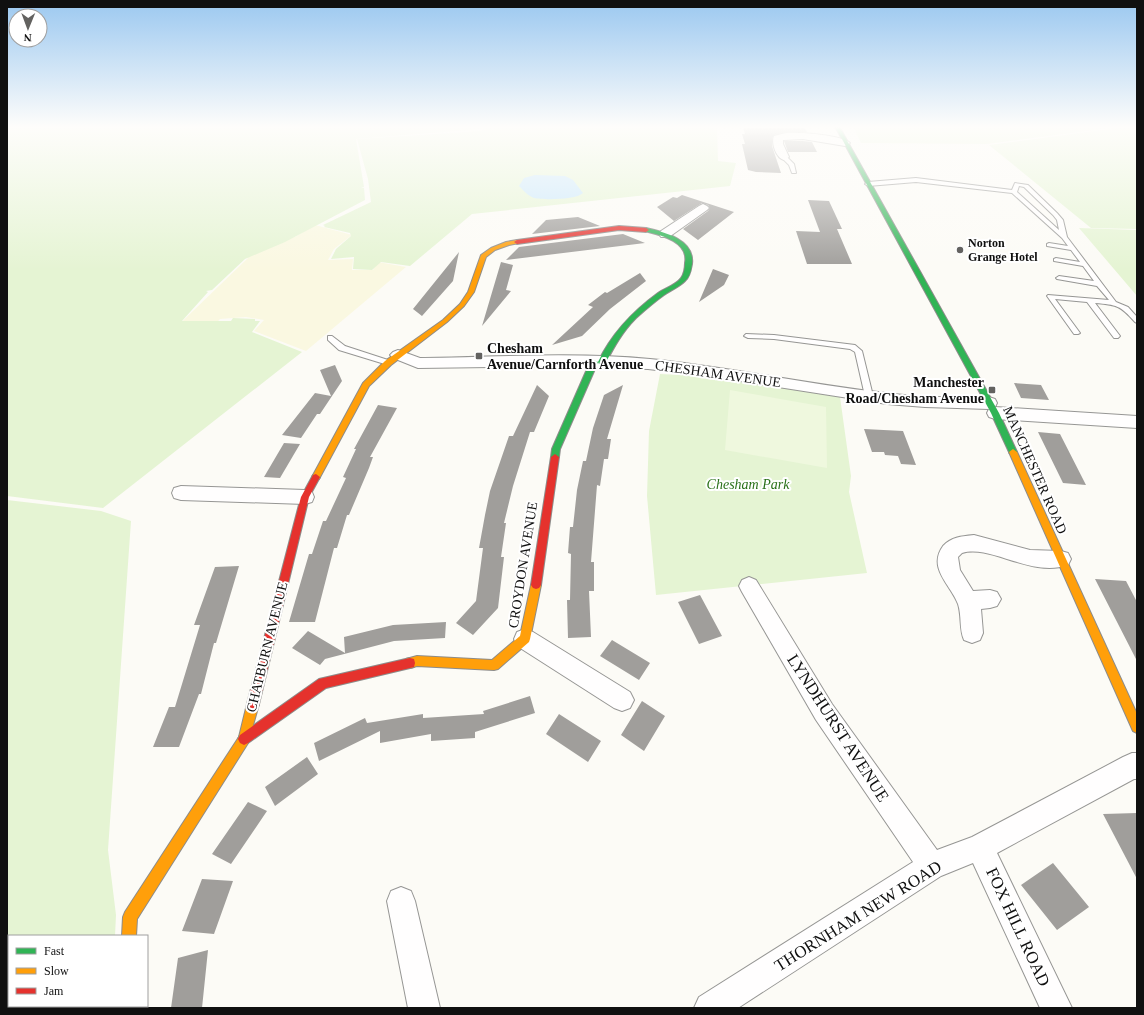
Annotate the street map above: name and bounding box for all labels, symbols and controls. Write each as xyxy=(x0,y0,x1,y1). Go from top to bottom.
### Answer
north arrow xyxy=(8,8,48,48)
text: N xyxy=(24,32,32,44)
place label: Norton Grange Hotel xyxy=(968,236,1038,264)
marker: Norton Grange Hotel xyxy=(955,245,965,255)
place label: Chesham Avenue/Carnforth Avenue xyxy=(487,341,643,372)
marker: Chesham Avenue/Carnforth Avenue xyxy=(474,351,484,361)
street label: CHESHAM AVENUE xyxy=(654,358,782,390)
place label: Manchester Road/Chesham Avenue xyxy=(845,375,984,406)
marker: Manchester Road/Chesham Avenue xyxy=(987,385,997,395)
street label: MANCHESTER ROAD xyxy=(1000,404,1070,536)
park label: Chesham Park xyxy=(707,477,790,492)
street label: CROYDON AVENUE xyxy=(506,501,540,629)
street label: CHATBURN AVENUE xyxy=(244,580,290,714)
street label: LYNDHURST AVENUE xyxy=(783,651,893,805)
street label: THORNHAM NEW ROAD xyxy=(771,857,945,975)
street label: FOX HILL ROAD xyxy=(982,865,1054,989)
legend xyxy=(8,935,148,1007)
text: Fast xyxy=(44,944,65,958)
text: Slow xyxy=(44,964,69,978)
text: Jam xyxy=(44,984,64,998)

